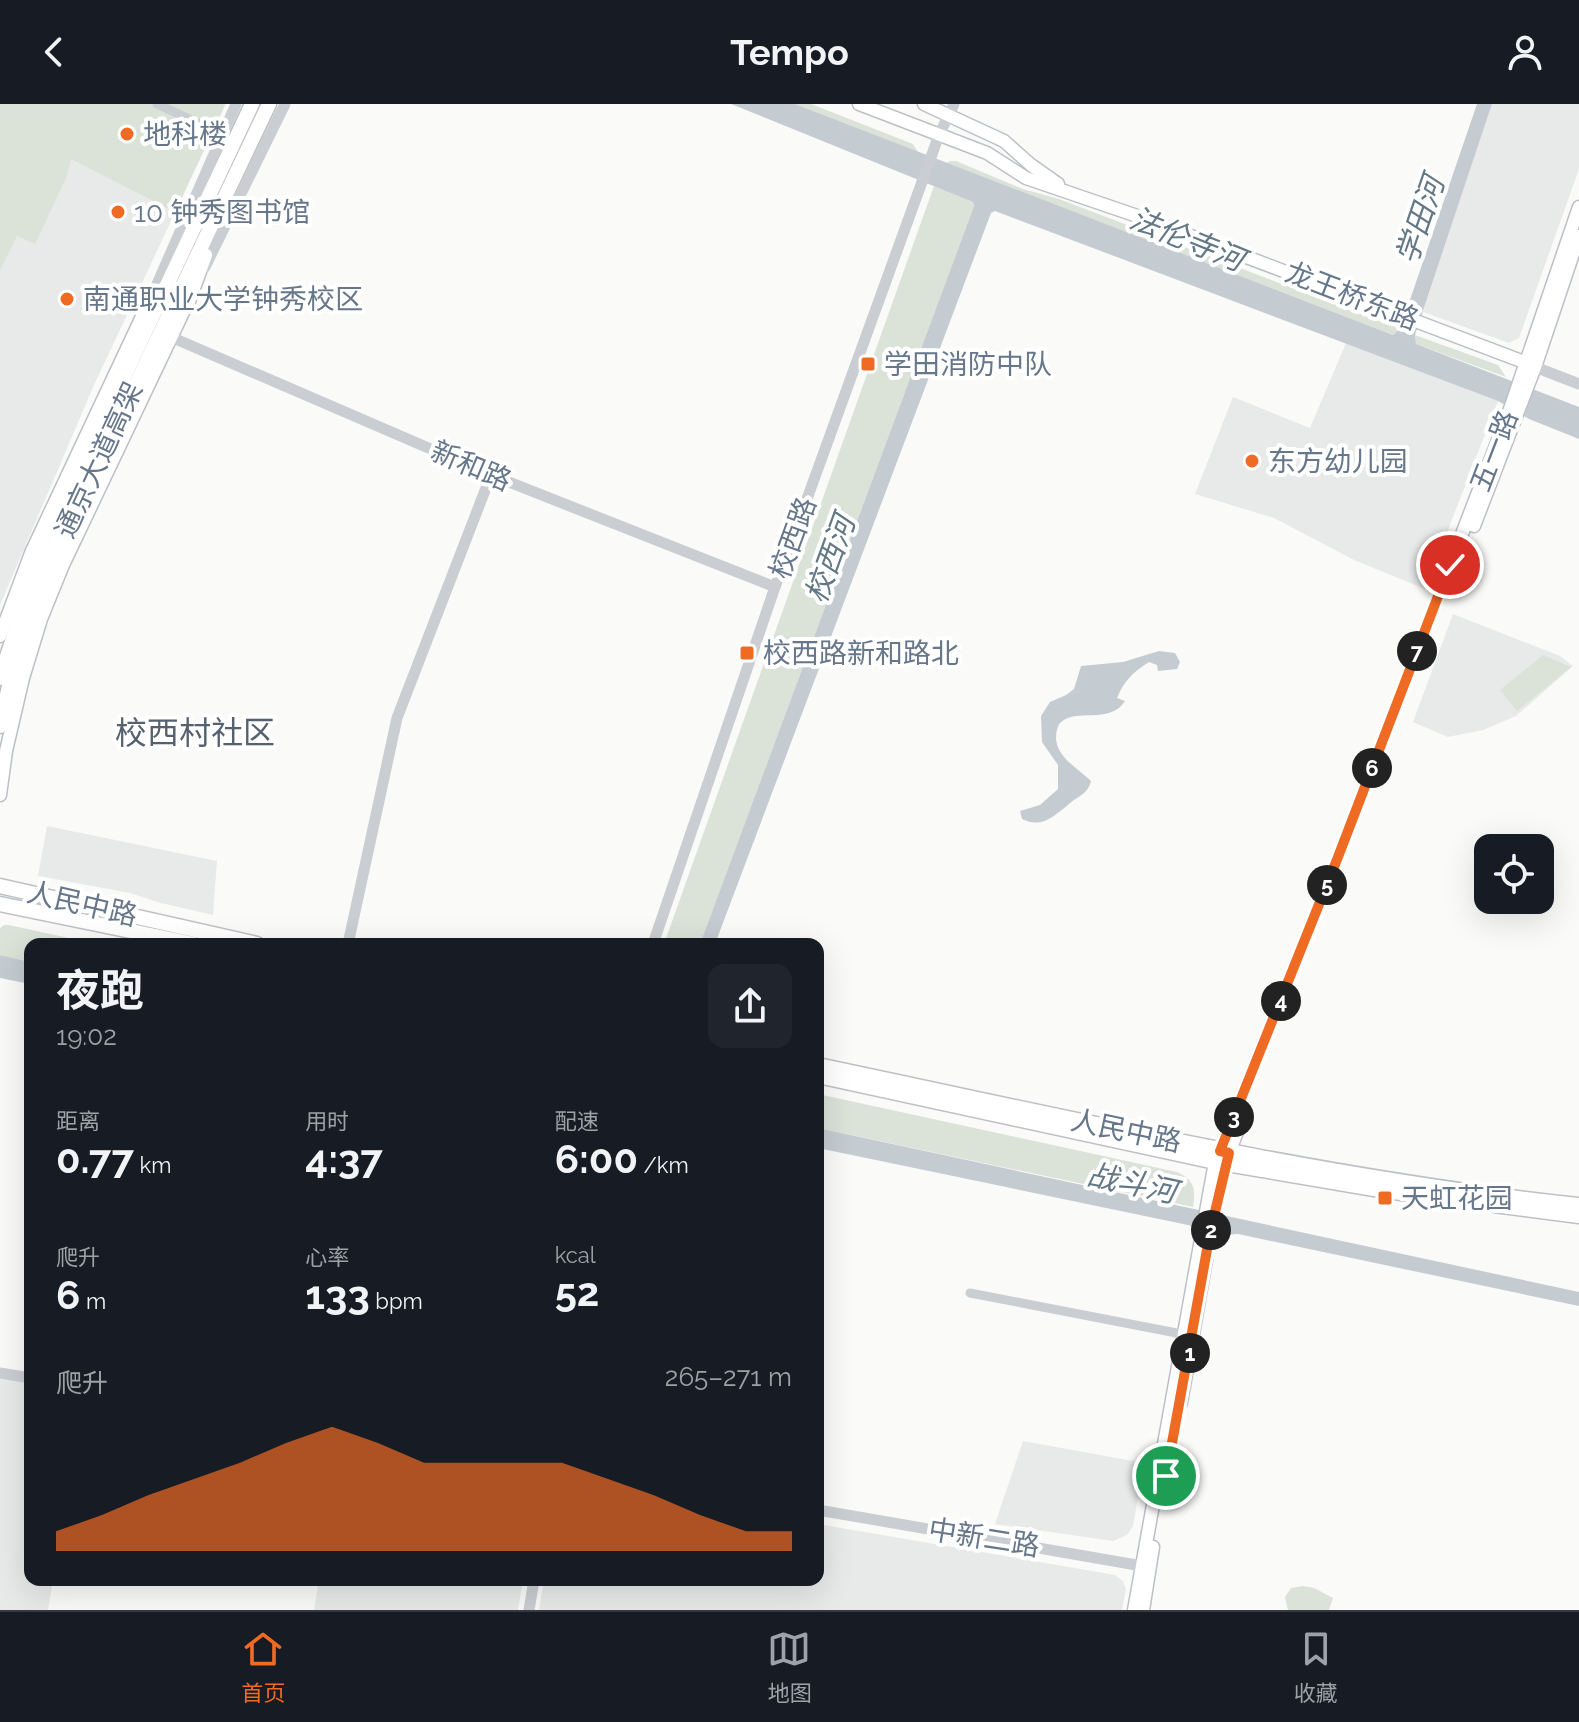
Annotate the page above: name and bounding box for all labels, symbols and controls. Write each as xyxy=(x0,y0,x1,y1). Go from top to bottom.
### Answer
icon: back xyxy=(32,30,76,74)
icon: person xyxy=(1503,30,1547,74)
text: Tempo xyxy=(730,31,849,73)
place label: 地科楼 xyxy=(143,118,227,151)
marker: 地科楼 xyxy=(118,125,136,143)
water label: 学田河 xyxy=(1389,167,1453,268)
place label: 10 钟秀图书馆 xyxy=(134,196,310,229)
water label: 法伦寺河 xyxy=(1125,200,1254,280)
marker: 10 钟秀图书馆 xyxy=(109,203,127,221)
street label: 龙王桥东路 xyxy=(1281,256,1423,336)
place label: 南通职业大学钟秀校区 xyxy=(83,283,363,316)
marker: 南通职业大学钟秀校区 xyxy=(58,290,76,308)
place label: 学田消防中队 xyxy=(884,348,1052,381)
marker: 学田消防中队 xyxy=(859,355,877,373)
street label: 通京大道高架 xyxy=(49,377,149,543)
street label: 五一路 xyxy=(1464,406,1524,496)
street label: 新和路 xyxy=(426,434,516,498)
place label: 东方幼儿园 xyxy=(1268,445,1408,478)
marker: 东方幼儿园 xyxy=(1243,452,1261,470)
street label: 校西路 xyxy=(763,493,823,583)
water label: 校西河 xyxy=(798,506,864,607)
pin xyxy=(1416,531,1484,599)
icon: check xyxy=(1428,543,1472,587)
pin: 7 xyxy=(1397,631,1437,671)
place label: 校西路新和路北 xyxy=(763,637,959,670)
text: 7 xyxy=(1411,638,1423,664)
marker: 校西路新和路北 xyxy=(738,644,756,662)
district label: 校西村社区 xyxy=(115,714,275,751)
pin: 6 xyxy=(1352,748,1392,788)
text: 6 xyxy=(1365,755,1379,781)
map controls xyxy=(1474,834,1554,914)
button: locate xyxy=(1474,834,1554,914)
pin: 5 xyxy=(1307,865,1347,905)
text: 5 xyxy=(1321,872,1333,898)
street label: 人民中路 xyxy=(24,875,140,933)
button: share xyxy=(708,964,792,1048)
text: 夜跑 xyxy=(56,965,144,1016)
pin: 4 xyxy=(1261,981,1301,1021)
text: 4 xyxy=(1275,988,1287,1014)
text: 19:02 xyxy=(56,1021,117,1051)
pin: 3 xyxy=(1214,1097,1254,1137)
street label: 人民中路 xyxy=(1068,1103,1184,1159)
text: 3 xyxy=(1228,1104,1240,1130)
text: 距离 xyxy=(56,1108,100,1134)
text: 用时 xyxy=(305,1108,349,1134)
text: 配速 xyxy=(555,1108,599,1134)
text: 0.77 xyxy=(56,1135,134,1182)
text: 4:37 xyxy=(305,1135,383,1182)
text: 6:00 xyxy=(555,1135,638,1182)
text: km xyxy=(134,1152,171,1178)
text: /km xyxy=(638,1152,689,1178)
water label: 战斗河 xyxy=(1084,1157,1185,1211)
place label: 天虹花园 xyxy=(1401,1182,1513,1215)
marker: 天虹花园 xyxy=(1376,1189,1394,1207)
pin: 2 xyxy=(1191,1210,1231,1250)
text: 2 xyxy=(1205,1217,1217,1243)
text: kcal xyxy=(555,1242,596,1268)
text: 爬升 xyxy=(56,1244,100,1270)
text: 心率 xyxy=(305,1244,349,1270)
text: 52 xyxy=(555,1268,599,1315)
text: 6 xyxy=(56,1271,80,1318)
text: 133 xyxy=(305,1271,370,1318)
text: m xyxy=(80,1288,106,1314)
text: bpm xyxy=(370,1288,423,1314)
pin: 1 xyxy=(1170,1333,1210,1373)
text: 1 xyxy=(1185,1340,1195,1366)
text: 265–271 m xyxy=(665,1362,792,1392)
text: 爬升 xyxy=(56,1368,108,1398)
pin xyxy=(1132,1442,1200,1510)
icon: arrive xyxy=(1144,1454,1188,1498)
street label: 中新二路 xyxy=(926,1513,1042,1563)
tab: 首页 xyxy=(241,1627,285,1707)
tab: 地图 xyxy=(767,1627,812,1707)
tab: 收藏 xyxy=(1294,1627,1338,1707)

